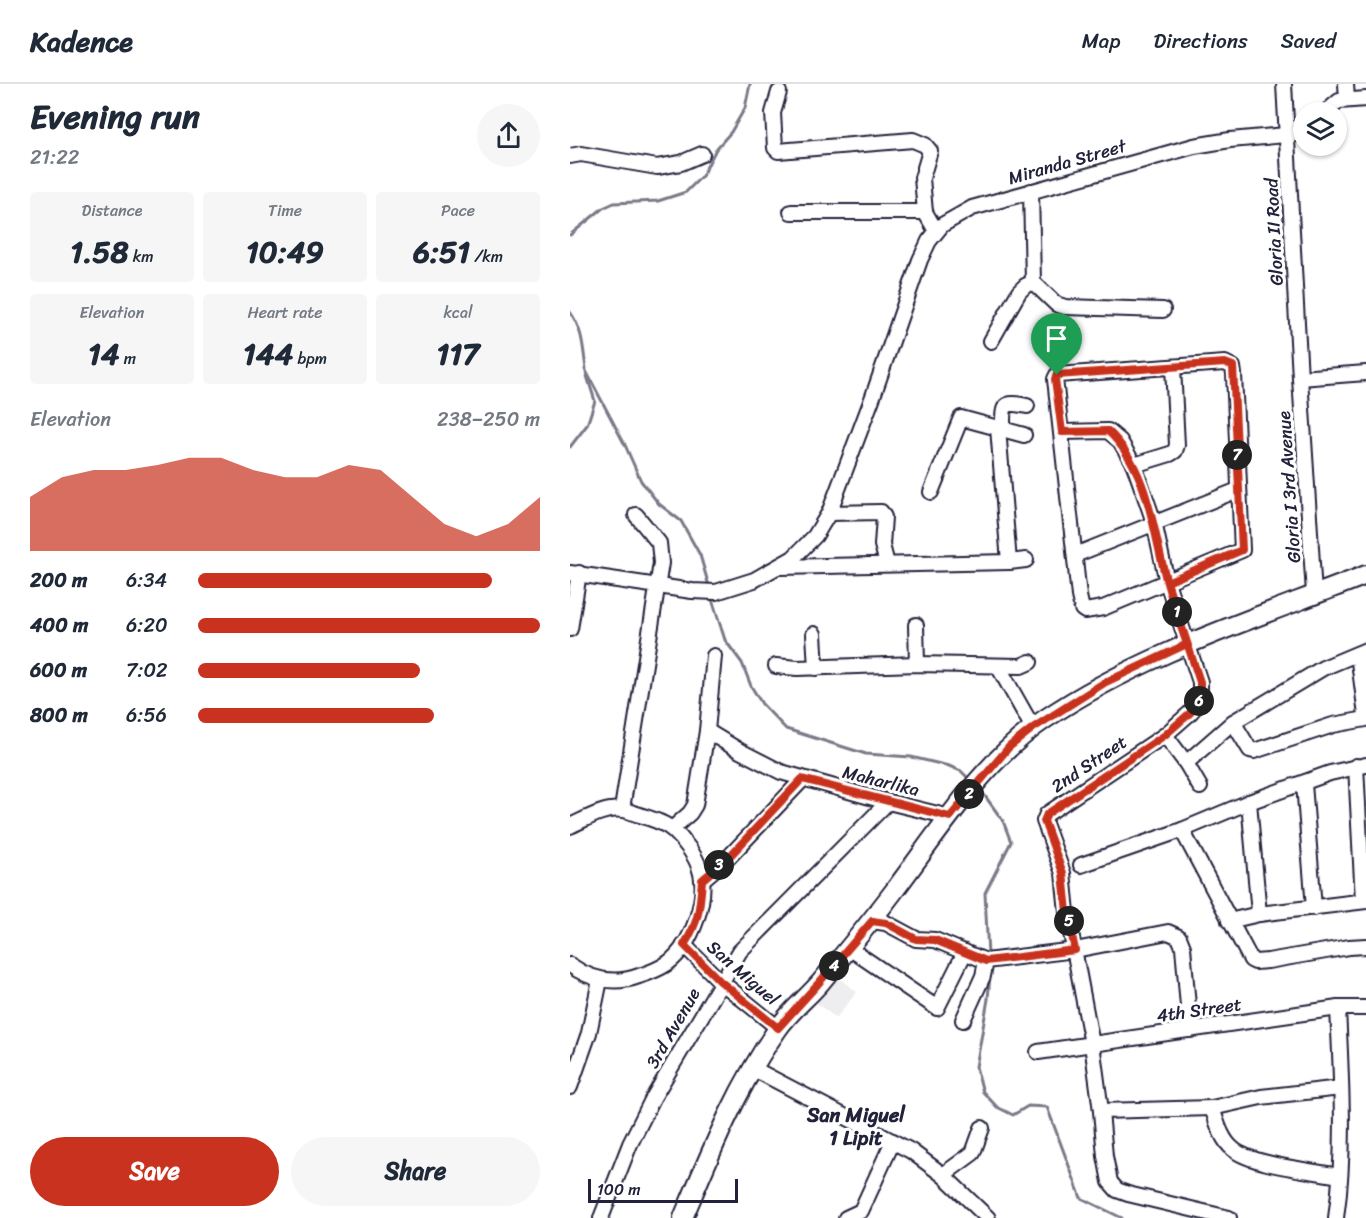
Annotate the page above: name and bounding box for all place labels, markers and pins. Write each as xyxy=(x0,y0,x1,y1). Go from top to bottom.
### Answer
pin xyxy=(1031,313,1082,375)
pin: 7 xyxy=(1222,440,1252,470)
pin: 1 xyxy=(1162,597,1192,627)
pin: 6 xyxy=(1184,686,1214,716)
pin: 2 xyxy=(954,779,984,809)
pin: 3 xyxy=(704,850,734,880)
pin: 5 xyxy=(1054,906,1084,936)
pin: 4 xyxy=(819,951,849,981)

